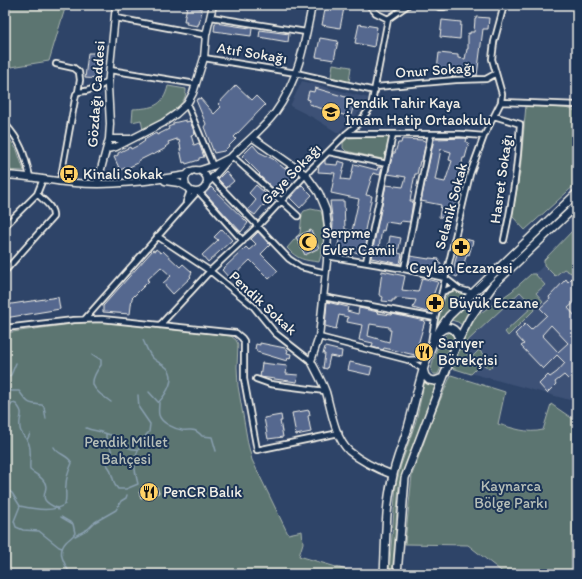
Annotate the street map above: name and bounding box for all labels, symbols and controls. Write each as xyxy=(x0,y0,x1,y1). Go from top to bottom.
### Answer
street label: Atıf Sokağı xyxy=(216,39,288,67)
street label: Gözdağı Caddesi xyxy=(83,40,109,148)
street label: Onur Sokağı xyxy=(395,58,475,82)
place label: Pendik Tahir Kaya İmam Hatip Ortaokulu xyxy=(345,94,491,129)
school or university icon: Pendik Tahir Kaya İmam Hatip Ortaokulu xyxy=(320,101,342,123)
street label: Hasret Sokağı xyxy=(486,133,516,225)
street label: Gaye Sokağı xyxy=(257,139,325,209)
street label: Selanik Sokak xyxy=(431,160,471,251)
bus stop icon: Kinali Sokak xyxy=(58,163,80,185)
place label: Kinali Sokak xyxy=(83,165,163,183)
place label: Serpme Evler Camii xyxy=(322,224,395,259)
mosque icon: Serpme Evler Camii xyxy=(297,231,319,253)
pharmacy icon: Ceylan Eczanesi xyxy=(450,236,472,258)
place label: Ceylan Eczanesi xyxy=(409,259,513,277)
street label: Pendik Sokak xyxy=(225,267,301,339)
pharmacy icon: Büyük Eczane xyxy=(424,292,446,314)
place label: Büyük Eczane xyxy=(449,294,539,312)
place label: Sarıyer Börekçisi xyxy=(438,334,498,369)
restaurant icon: Sarıyer Börekçisi xyxy=(413,341,435,363)
park label: Pendik Millet Bahçesi xyxy=(84,433,168,468)
park label: Kaynarca Bölge Parkı xyxy=(474,477,548,512)
restaurant icon: PenCR Balık xyxy=(138,481,160,503)
place label: PenCR Balık xyxy=(163,483,242,501)

